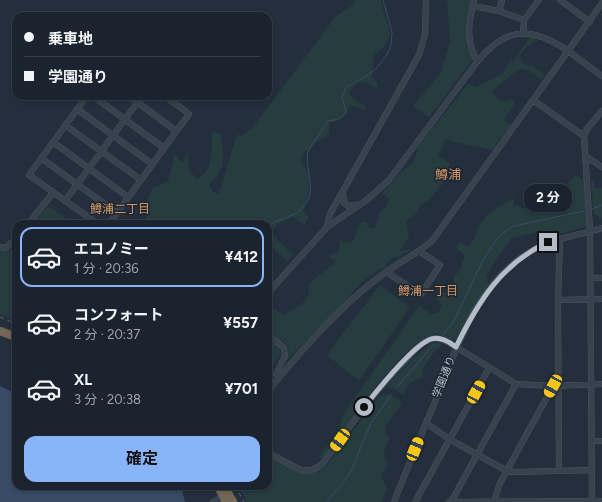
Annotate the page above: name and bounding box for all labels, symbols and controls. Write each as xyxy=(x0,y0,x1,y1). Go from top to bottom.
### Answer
text: 乗車地 xyxy=(48,30,93,48)
text: 学園通り xyxy=(48,68,108,86)
district label: 鱒浦 xyxy=(435,167,461,182)
callout: 2 分 xyxy=(524,184,572,212)
text: 2 分 xyxy=(536,190,560,205)
district label: 鱒浦二丁目 xyxy=(90,202,150,216)
route end xyxy=(539,233,557,251)
icon: car xyxy=(26,239,62,275)
text: エコノミー xyxy=(74,240,149,258)
text: ¥412 xyxy=(225,248,258,266)
text: 1 分 · 20:36 xyxy=(74,261,139,276)
district label: 鱒浦一丁目 xyxy=(398,284,458,298)
icon: car xyxy=(26,305,62,341)
text: コンフォート xyxy=(74,306,164,324)
text: ¥557 xyxy=(223,314,258,332)
text: 2 分 · 20:37 xyxy=(74,327,140,342)
street label: 学園通り xyxy=(430,354,458,400)
icon: car xyxy=(26,371,62,407)
text: XL xyxy=(74,371,92,389)
car xyxy=(542,373,564,399)
car xyxy=(465,379,487,405)
text: ¥701 xyxy=(225,380,258,398)
text: 3 分 · 20:38 xyxy=(74,392,141,407)
route start xyxy=(355,398,373,416)
car xyxy=(328,427,352,453)
button: 確定 xyxy=(24,436,260,482)
car xyxy=(405,436,425,462)

